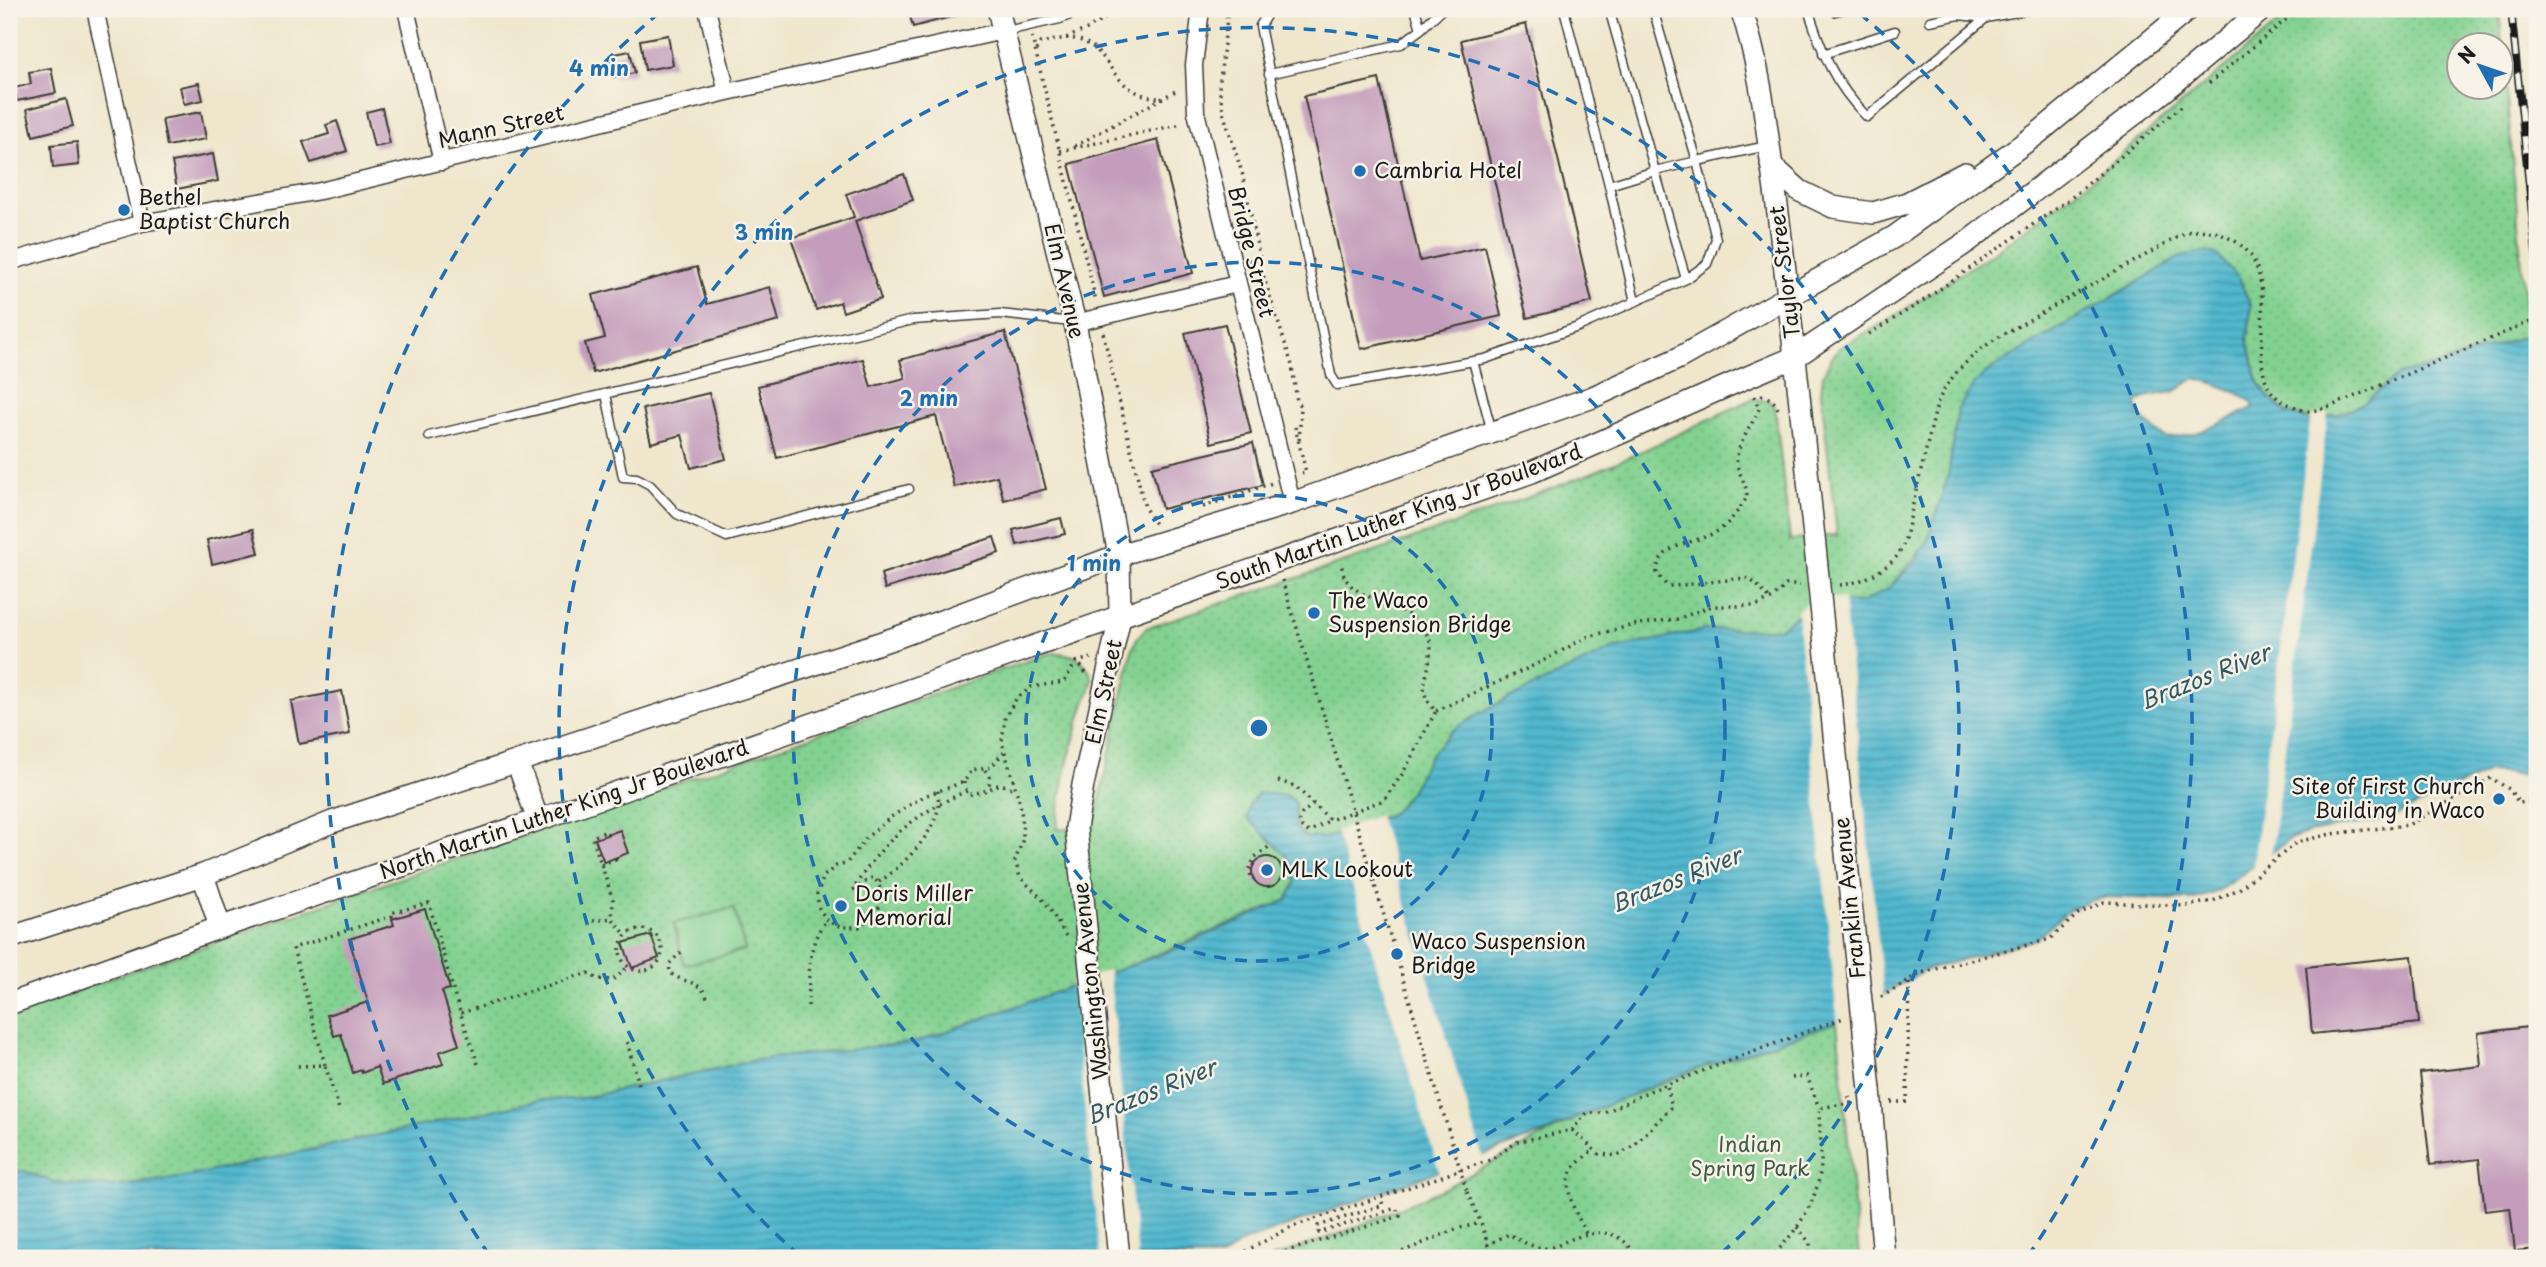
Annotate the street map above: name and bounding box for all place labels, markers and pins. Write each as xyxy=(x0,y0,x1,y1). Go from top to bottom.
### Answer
place label: Cambria Hotel xyxy=(1374,153,1522,185)
marker: Cambria Hotel xyxy=(1352,163,1368,179)
place label: Bethel Baptist Church xyxy=(138,180,290,236)
marker: Bethel Baptist Church xyxy=(116,202,132,218)
place label: The Waco Suspension Bridge xyxy=(1328,583,1511,639)
marker: The Waco Suspension Bridge xyxy=(1306,605,1322,621)
centre of rings xyxy=(1247,716,1271,740)
place label: Site of First Church Building in Waco xyxy=(2291,769,2485,825)
marker: Site of First Church Building in Waco xyxy=(2491,791,2507,807)
place label: MLK Lookout xyxy=(1281,852,1413,884)
marker: MLK Lookout xyxy=(1259,862,1275,878)
place label: Doris Miller Memorial xyxy=(855,876,973,932)
marker: Doris Miller Memorial xyxy=(833,898,849,914)
place label: Waco Suspension Bridge xyxy=(1411,924,1586,980)
marker: Waco Suspension Bridge xyxy=(1389,946,1405,962)

